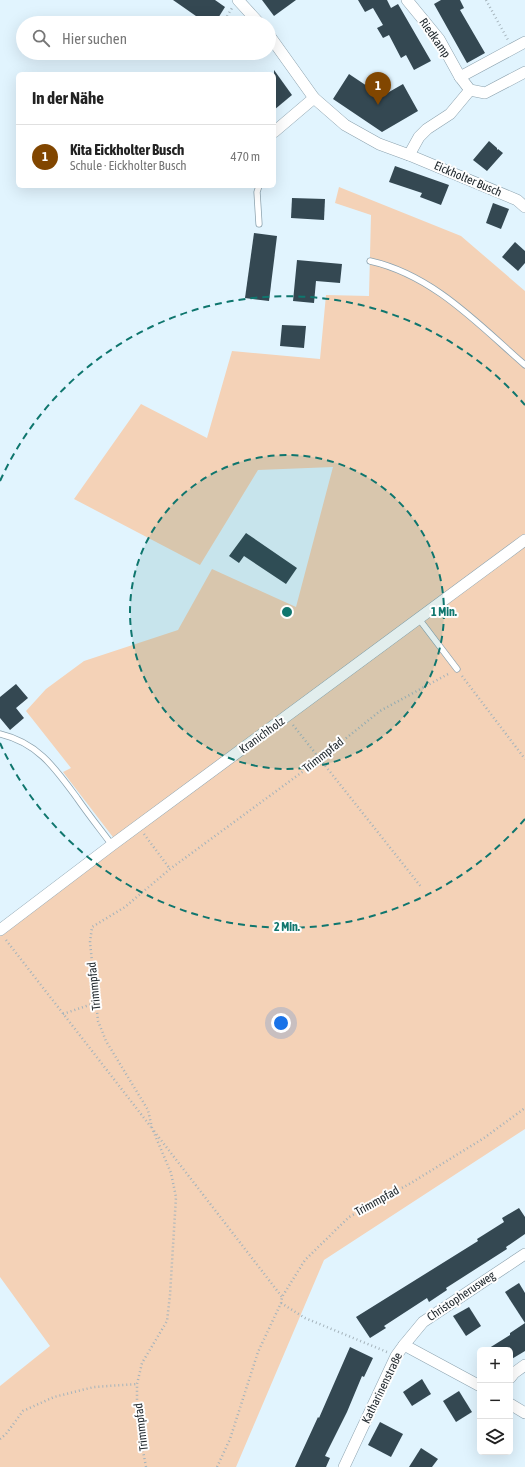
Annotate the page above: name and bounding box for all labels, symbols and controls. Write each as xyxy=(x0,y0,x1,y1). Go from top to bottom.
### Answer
search box xyxy=(16,16,276,60)
street label: Riedkamp xyxy=(416,16,454,61)
icon: search xyxy=(30,27,52,49)
text: Hier suchen xyxy=(62,30,127,47)
pin: 1 xyxy=(365,72,391,105)
text: In der Nähe xyxy=(32,88,104,108)
text: Kita Eickholter Busch xyxy=(70,141,184,158)
text: 1 xyxy=(42,149,48,164)
text: 470 m xyxy=(231,149,260,164)
text: Schule · Eickholter Busch xyxy=(70,158,187,173)
street label: Eickholter Busch xyxy=(432,158,504,200)
centre of rings xyxy=(280,605,294,619)
text: 1 Min. xyxy=(431,605,457,619)
street label: Kranichholz xyxy=(237,713,288,756)
street label: Trimmpfad xyxy=(300,735,346,775)
text: 2 Min. xyxy=(274,920,300,934)
street label: Trimmpfad xyxy=(85,961,103,1011)
your location xyxy=(271,1013,291,1033)
street label: Trimmpfad xyxy=(352,1183,402,1219)
street label: Christopherusweg xyxy=(424,1268,498,1324)
map controls xyxy=(477,1347,513,1455)
button: + xyxy=(477,1347,513,1383)
street label: Katharinenstraße xyxy=(359,1350,405,1426)
button: − xyxy=(477,1383,513,1419)
street label: Trimmpfad xyxy=(131,1402,151,1452)
button: layers xyxy=(477,1419,513,1455)

